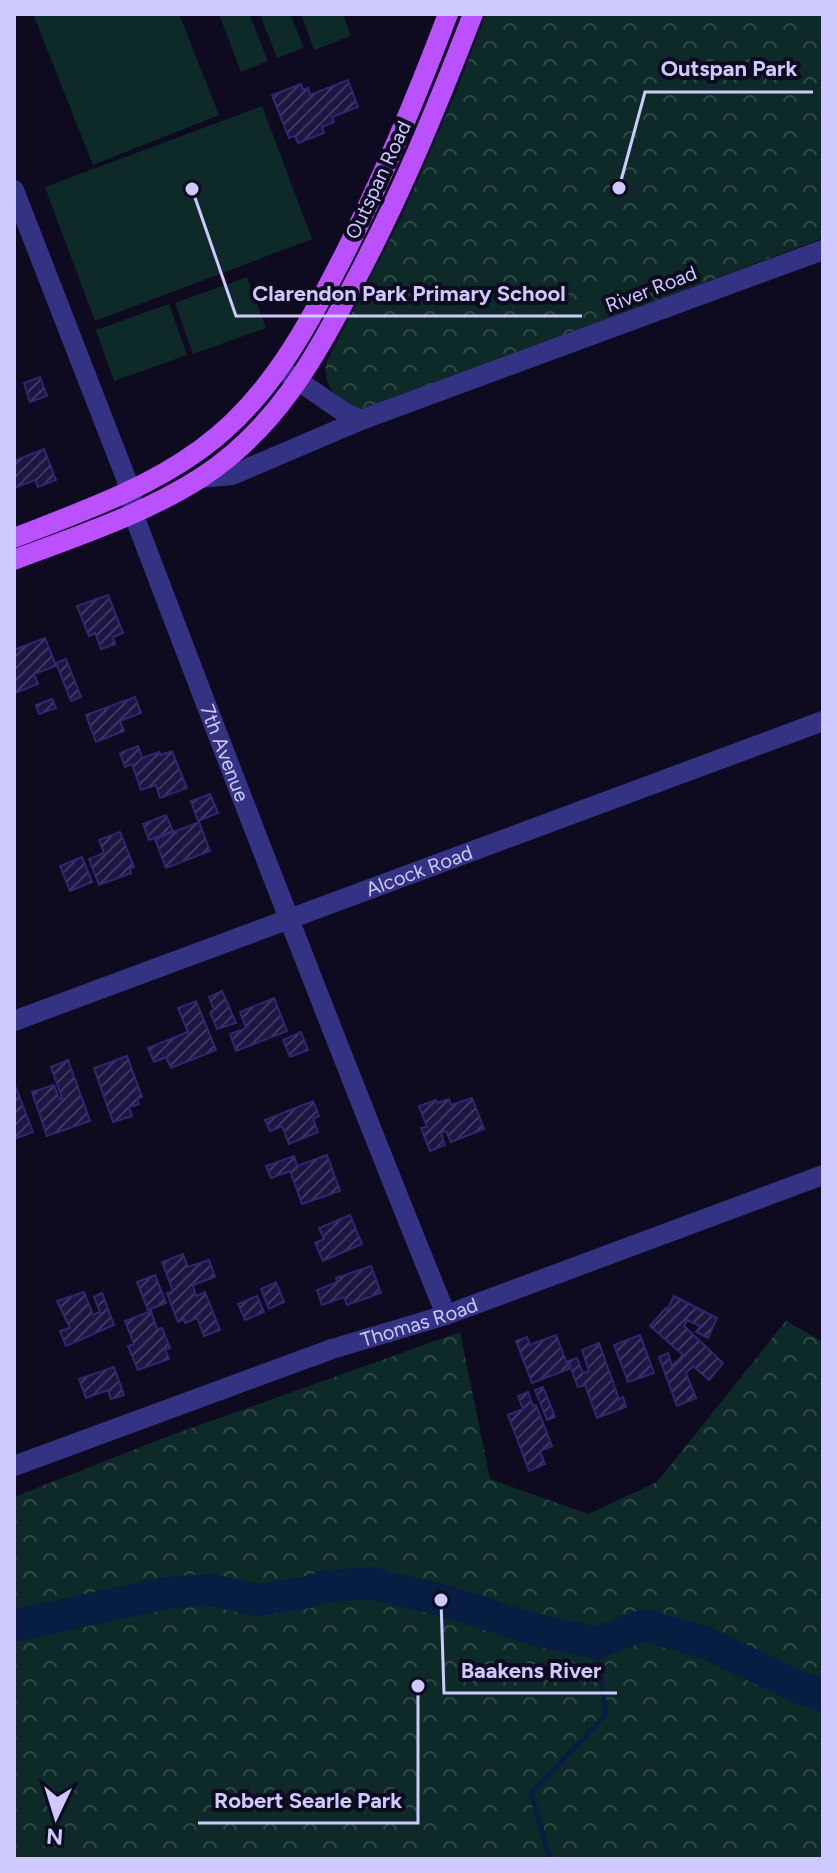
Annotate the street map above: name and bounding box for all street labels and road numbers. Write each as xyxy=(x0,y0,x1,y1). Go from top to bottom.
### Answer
street label: Outspan Road xyxy=(340,117,416,243)
street label: River Road xyxy=(602,261,700,317)
street label: 7th Avenue xyxy=(195,701,254,805)
street label: Alcock Road xyxy=(362,840,476,902)
street label: Thomas Road xyxy=(358,1292,481,1352)

